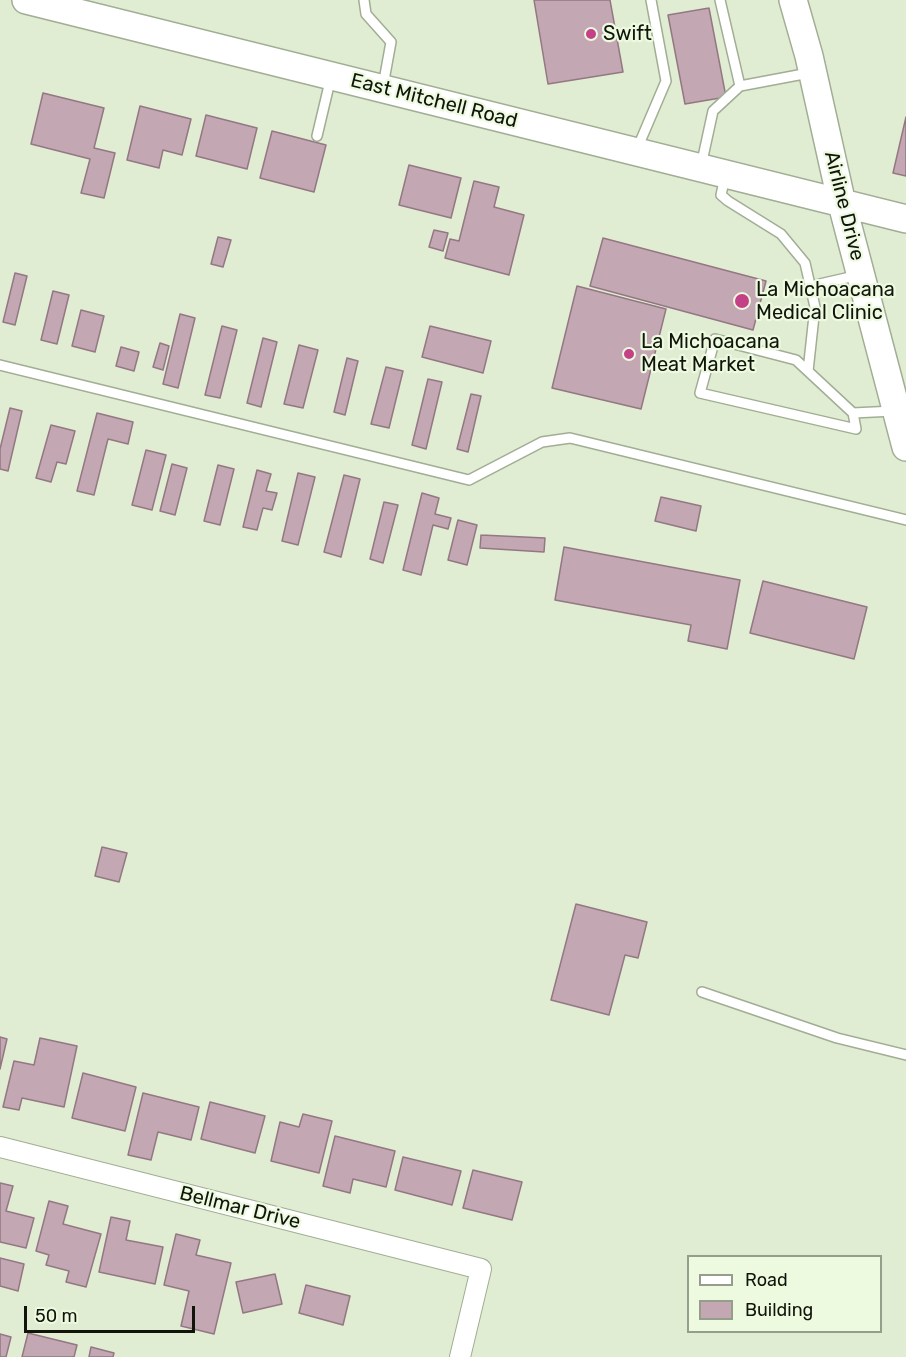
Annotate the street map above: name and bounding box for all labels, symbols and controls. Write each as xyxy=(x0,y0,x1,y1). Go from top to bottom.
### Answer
place label: Swift xyxy=(603,22,652,46)
marker: Swift xyxy=(584,27,598,41)
street label: East Mitchell Road xyxy=(348,69,520,133)
street label: Airline Drive xyxy=(819,149,869,263)
place label: La Michoacana Medical Clinic xyxy=(756,278,895,325)
marker: La Michoacana Medical Clinic xyxy=(733,292,751,310)
place label: La Michoacana Meat Market xyxy=(641,330,780,377)
marker: La Michoacana Meat Market xyxy=(622,347,636,361)
street label: Bellmar Drive xyxy=(177,1181,303,1235)
legend xyxy=(687,1255,882,1333)
text: Road xyxy=(745,1269,788,1291)
scale bar xyxy=(27,1294,198,1332)
text: Building xyxy=(745,1299,813,1321)
text: 50 m xyxy=(35,1305,78,1327)

